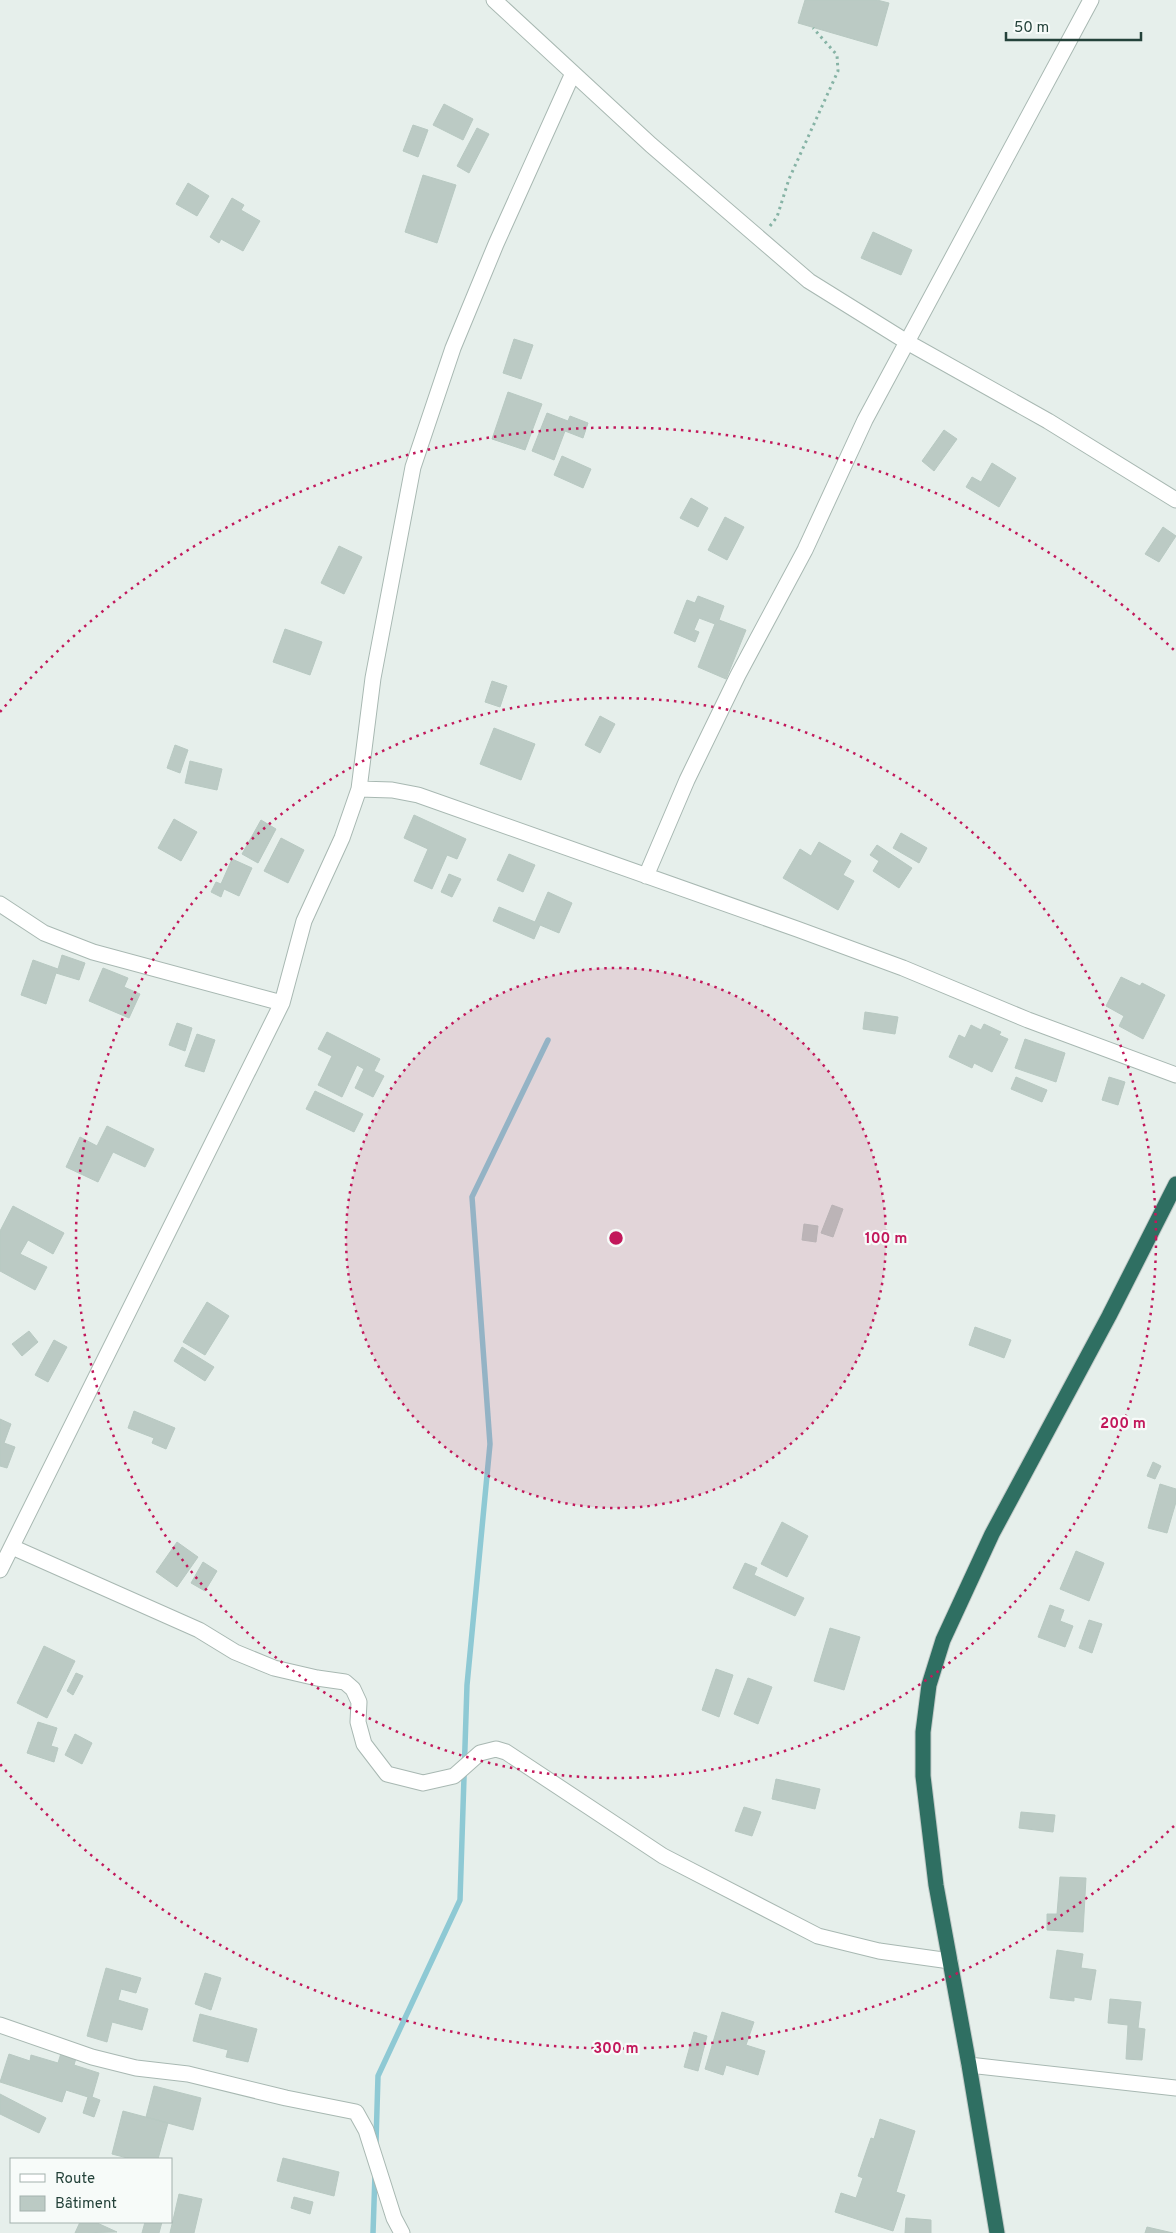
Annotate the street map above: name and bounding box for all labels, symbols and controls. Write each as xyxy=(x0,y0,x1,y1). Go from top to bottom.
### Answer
scale bar xyxy=(1006,10,1141,42)
text: 50 m xyxy=(1014,19,1049,38)
centre of rings xyxy=(607,1229,625,1247)
text: 100 m xyxy=(865,1230,907,1249)
text: 200 m xyxy=(1100,1415,1146,1434)
text: 300 m xyxy=(593,2040,639,2059)
legend xyxy=(10,2158,172,2223)
text: Route xyxy=(55,2170,95,2189)
text: Bâtiment xyxy=(55,2195,117,2214)

